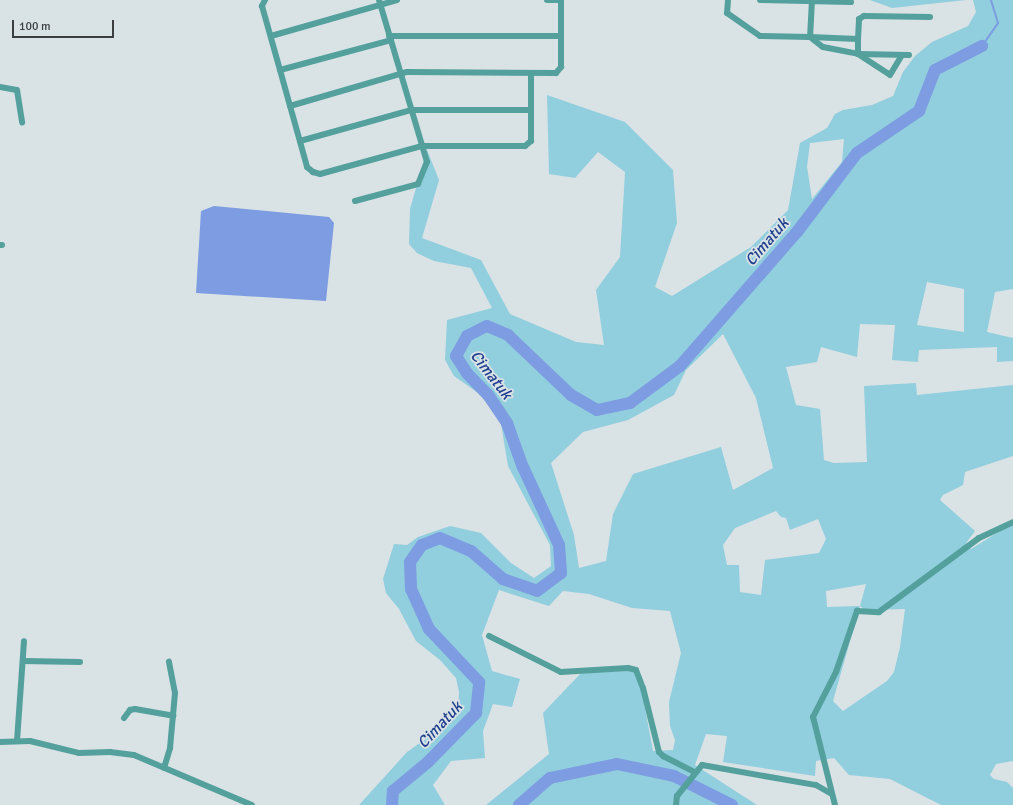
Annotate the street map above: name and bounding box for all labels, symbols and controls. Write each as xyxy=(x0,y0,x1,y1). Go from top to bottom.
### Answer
scale bar xyxy=(14,12,116,38)
text: 100 m xyxy=(19,19,51,34)
water label: Cimatuk xyxy=(741,214,793,270)
water label: Cimatuk xyxy=(466,347,516,403)
water label: Cimatuk xyxy=(414,698,466,752)

